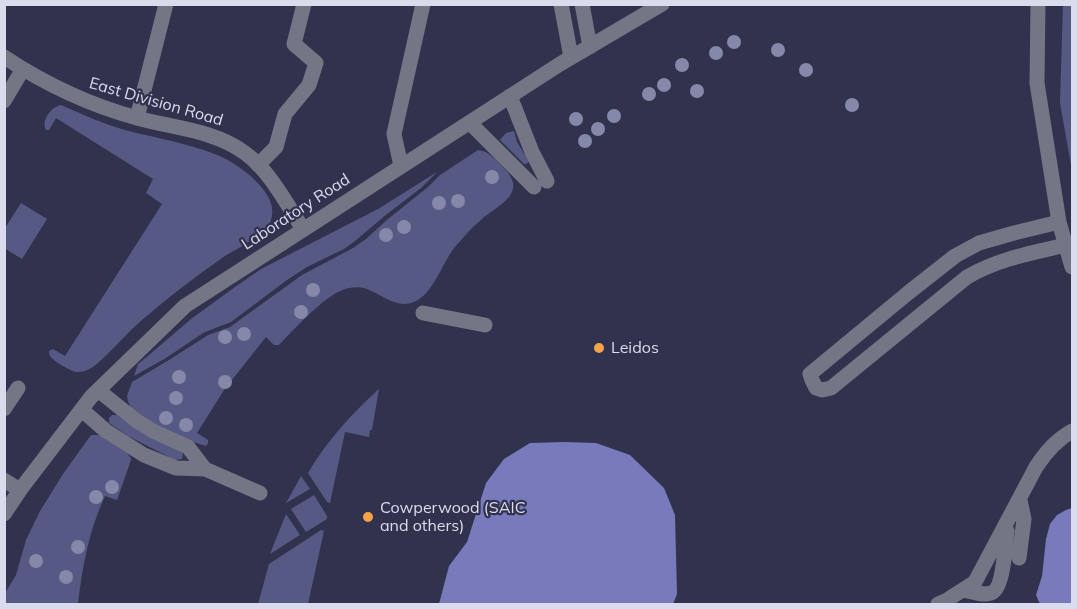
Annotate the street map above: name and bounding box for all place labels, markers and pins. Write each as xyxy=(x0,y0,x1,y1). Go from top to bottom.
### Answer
place label: Leidos xyxy=(611,338,659,358)
marker: Leidos xyxy=(592,341,606,355)
place label: Cowperwood (SAIC and others) xyxy=(380,498,526,536)
marker: Cowperwood (SAIC and others) xyxy=(361,510,375,524)

